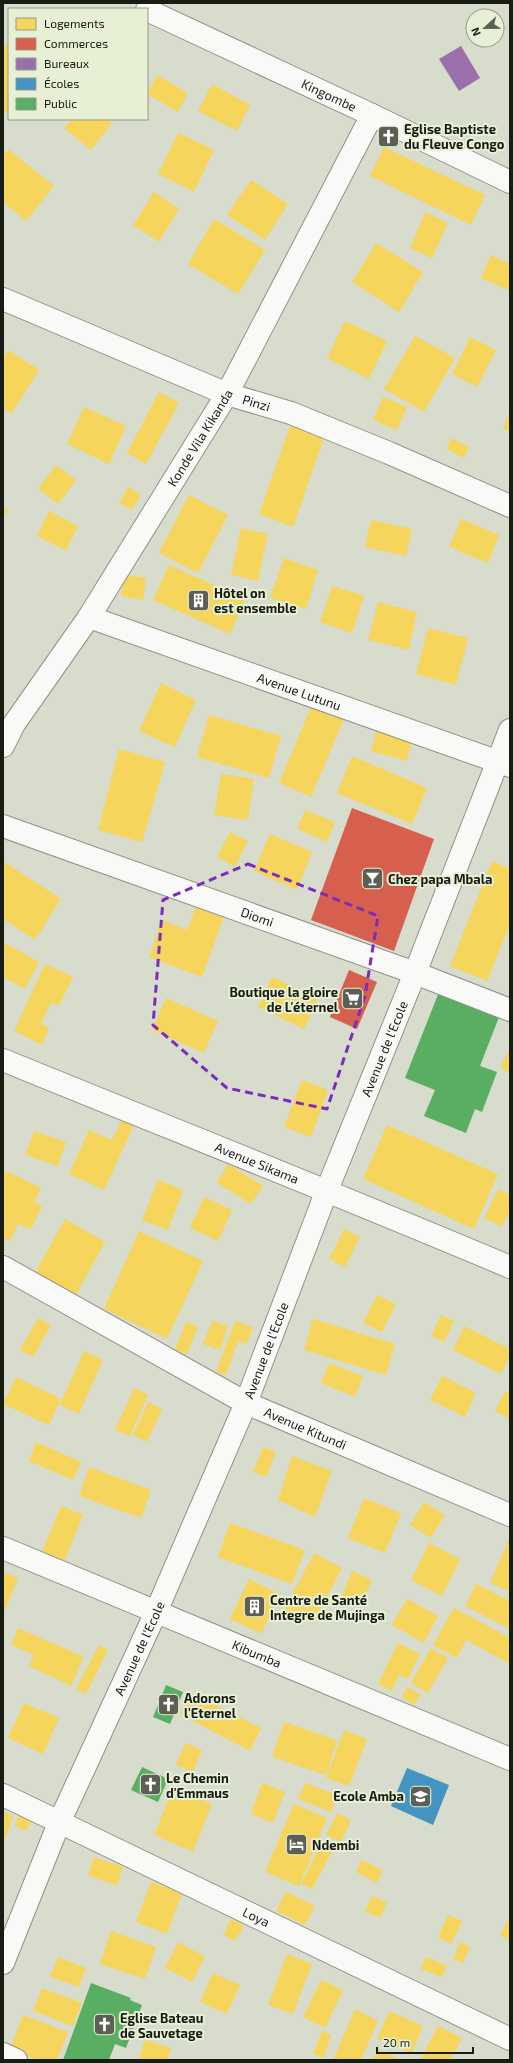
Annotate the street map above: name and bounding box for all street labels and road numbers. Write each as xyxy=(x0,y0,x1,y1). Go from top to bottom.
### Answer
street label: Kingombe xyxy=(299,75,359,115)
street label: Konde Vila Kikanda xyxy=(164,387,236,489)
street label: Pinzi xyxy=(241,391,272,414)
street label: Avenue Lutunu xyxy=(255,669,343,714)
street label: Diomi xyxy=(239,904,276,930)
street label: Avenue de l'Ecole xyxy=(358,998,411,1099)
street label: Avenue Sikama xyxy=(213,1139,301,1187)
street label: Avenue de l'Ecole xyxy=(240,1300,292,1401)
street label: Avenue Kitundi xyxy=(262,1404,349,1453)
street label: Avenue de l'Ecole xyxy=(111,1599,168,1698)
street label: Kibumba xyxy=(230,1636,284,1671)
street label: Loya xyxy=(240,1904,272,1930)

